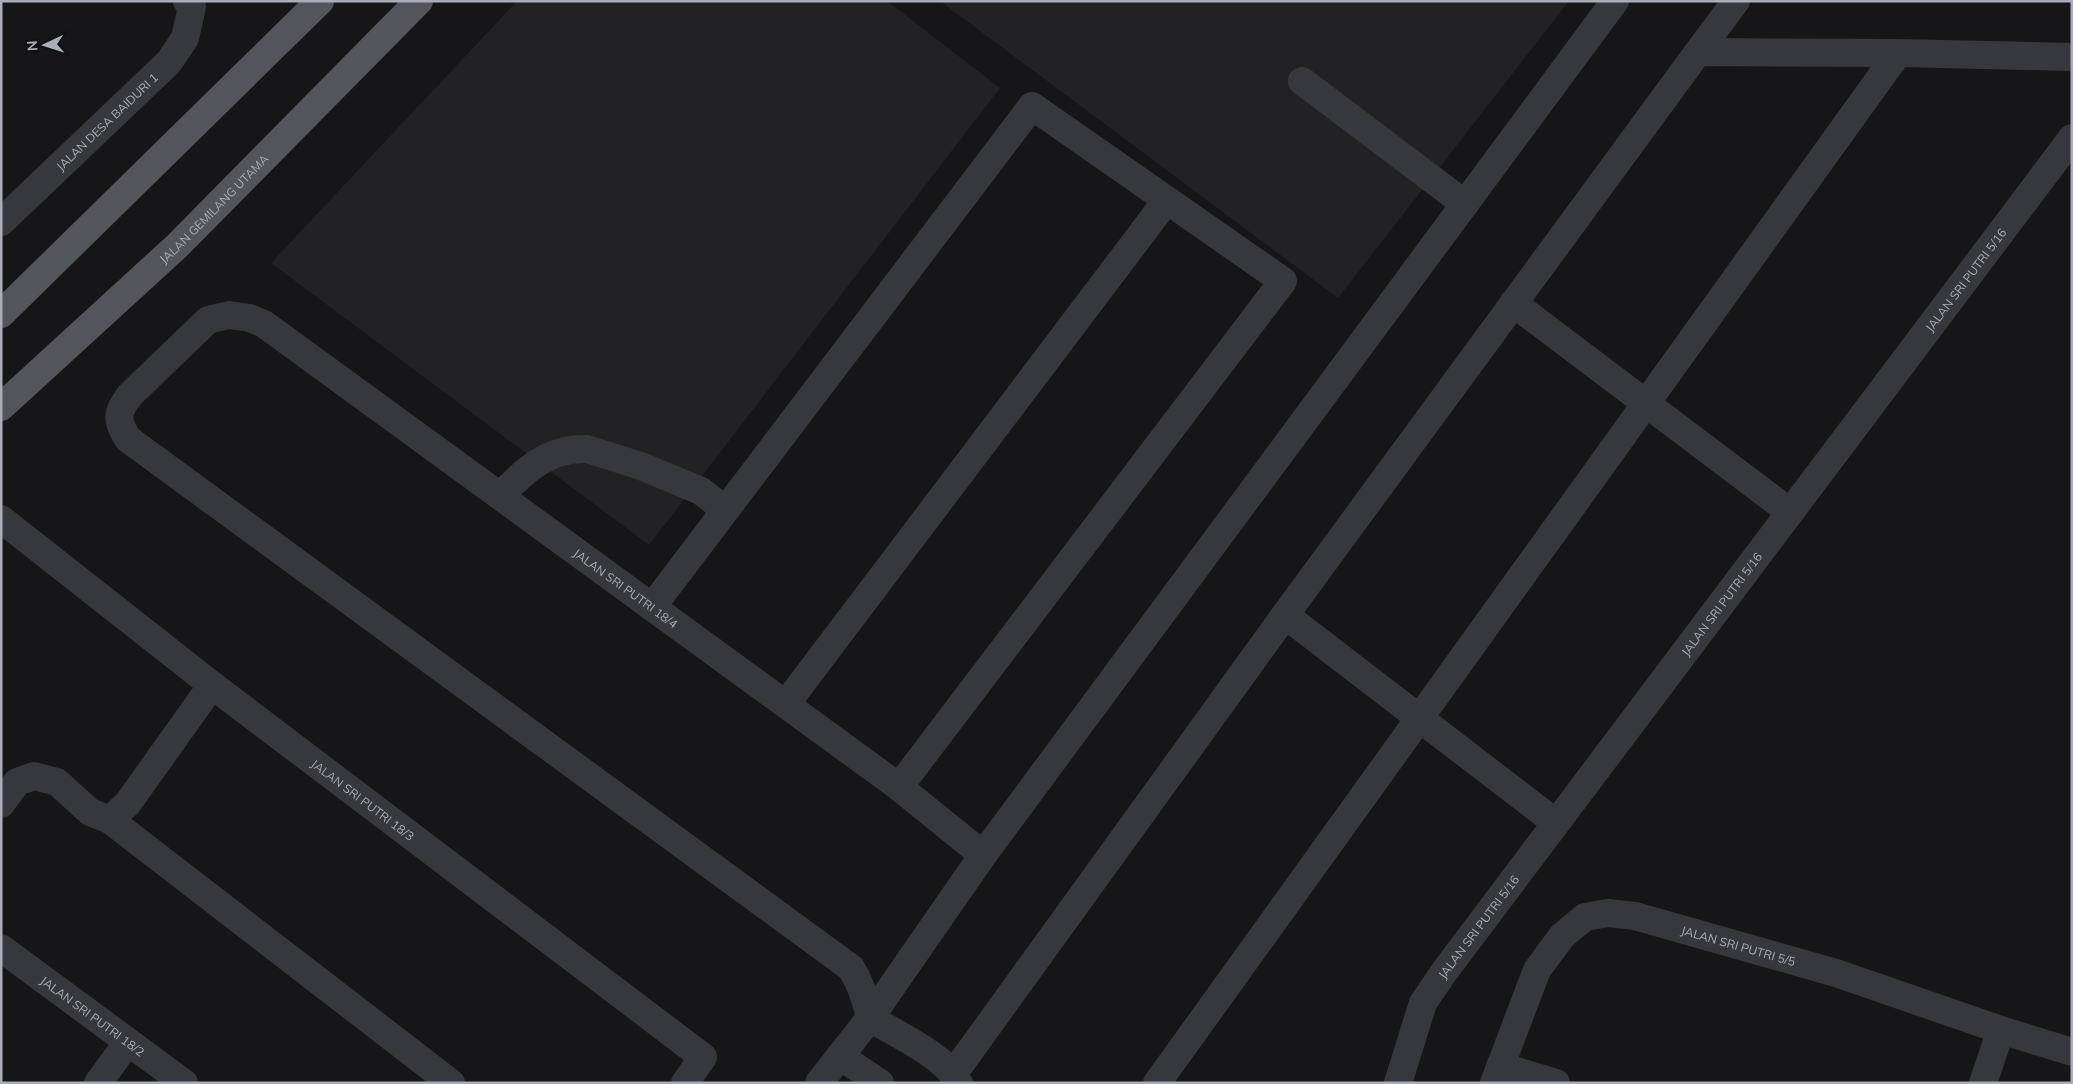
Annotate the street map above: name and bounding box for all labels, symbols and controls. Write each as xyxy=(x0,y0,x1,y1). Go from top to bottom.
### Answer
north arrow xyxy=(20,20,70,70)
text: N xyxy=(23,40,41,52)
street label: JALAN DESA BAIDURI 1 xyxy=(53,69,161,173)
street label: JALAN GEMILANG UTAMA xyxy=(156,151,271,266)
street label: JALAN SRI PUTRI 5/16 xyxy=(1922,225,2009,334)
street label: JALAN SRI PUTRI 18/4 xyxy=(571,545,681,631)
street label: JALAN SRI PUTRI 5/16 xyxy=(1677,549,1765,659)
street label: JALAN SRI PUTRI 18/3 xyxy=(309,756,418,843)
street label: JALAN SRI PUTRI 5/16 xyxy=(1434,872,1522,981)
street label: JALAN SRI PUTRI 5/5 xyxy=(1680,922,1797,969)
street label: JALAN SRI PUTRI 18/2 xyxy=(38,972,148,1059)

